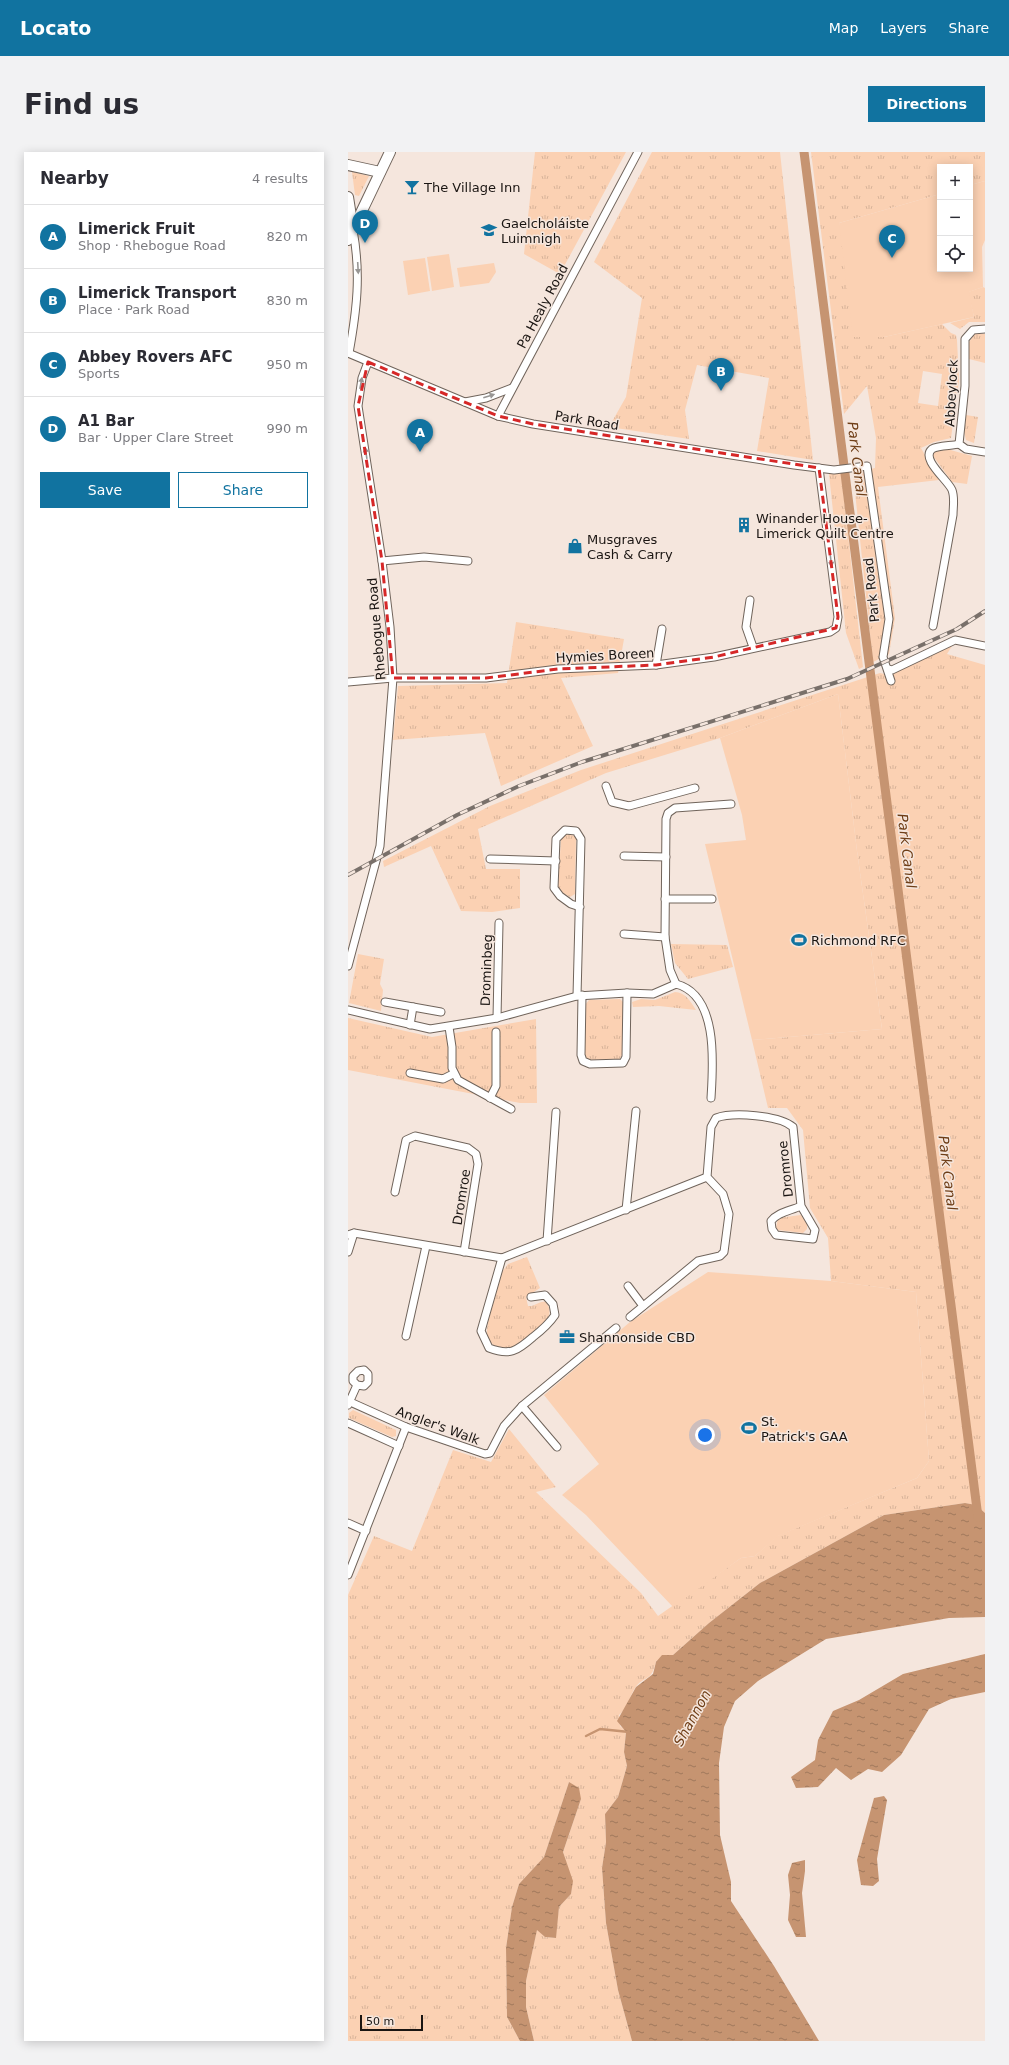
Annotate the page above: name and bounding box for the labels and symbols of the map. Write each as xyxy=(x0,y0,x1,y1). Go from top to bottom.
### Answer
bar icon: The Village Inn xyxy=(403,178,421,196)
place label: The Village Inn xyxy=(423,180,520,195)
pin: D xyxy=(352,210,378,243)
place label: Gaelcholáiste Luimnigh xyxy=(501,216,589,246)
school or university icon: Gaelcholáiste Luimnigh xyxy=(480,221,498,239)
pin: C xyxy=(879,225,905,258)
one-way arrow xyxy=(355,262,362,274)
street label: Pa Healy Road xyxy=(514,262,571,351)
pin: B xyxy=(708,358,734,391)
street label: Abbeylock xyxy=(942,359,961,427)
one-way arrow xyxy=(358,377,364,390)
one-way arrow xyxy=(483,393,495,399)
street label: Park Road xyxy=(554,408,620,433)
pin: A xyxy=(407,419,433,452)
water label: Park Canal xyxy=(844,421,870,497)
one-way arrow xyxy=(362,447,368,459)
place label: Winander House- Limerick Quilt Centre xyxy=(756,511,894,541)
building icon: Winander House- Limerick Quilt Centre xyxy=(735,516,753,534)
place label: Musgraves Cash & Carry xyxy=(587,532,673,562)
shop icon: Musgraves Cash & Carry xyxy=(566,537,584,555)
one-way arrow xyxy=(828,555,834,567)
street label: Park Road xyxy=(861,557,882,623)
street label: Rhebogue Road xyxy=(365,577,388,681)
street label: Hymies Boreen xyxy=(555,645,655,666)
water label: Park Canal xyxy=(894,813,920,889)
sports icon: Richmond RFC xyxy=(790,931,808,949)
place label: Richmond RFC xyxy=(811,933,906,948)
street label: Drominbeg xyxy=(478,934,495,1006)
water label: Park Canal xyxy=(935,1135,961,1211)
street label: Dromroe xyxy=(775,1140,796,1198)
street label: Dromroe xyxy=(450,1168,473,1226)
office icon: Shannonside CBD xyxy=(558,1328,576,1346)
place label: Shannonside CBD xyxy=(579,1330,695,1345)
street label: Angler's Walk xyxy=(394,1403,482,1448)
place label: St. Patrick's GAA xyxy=(761,1414,848,1444)
sports icon: St. Patrick's GAA xyxy=(740,1419,758,1437)
your location xyxy=(695,1425,715,1445)
water label: Shannon xyxy=(670,1687,714,1749)
scale bar xyxy=(360,2013,423,2032)

